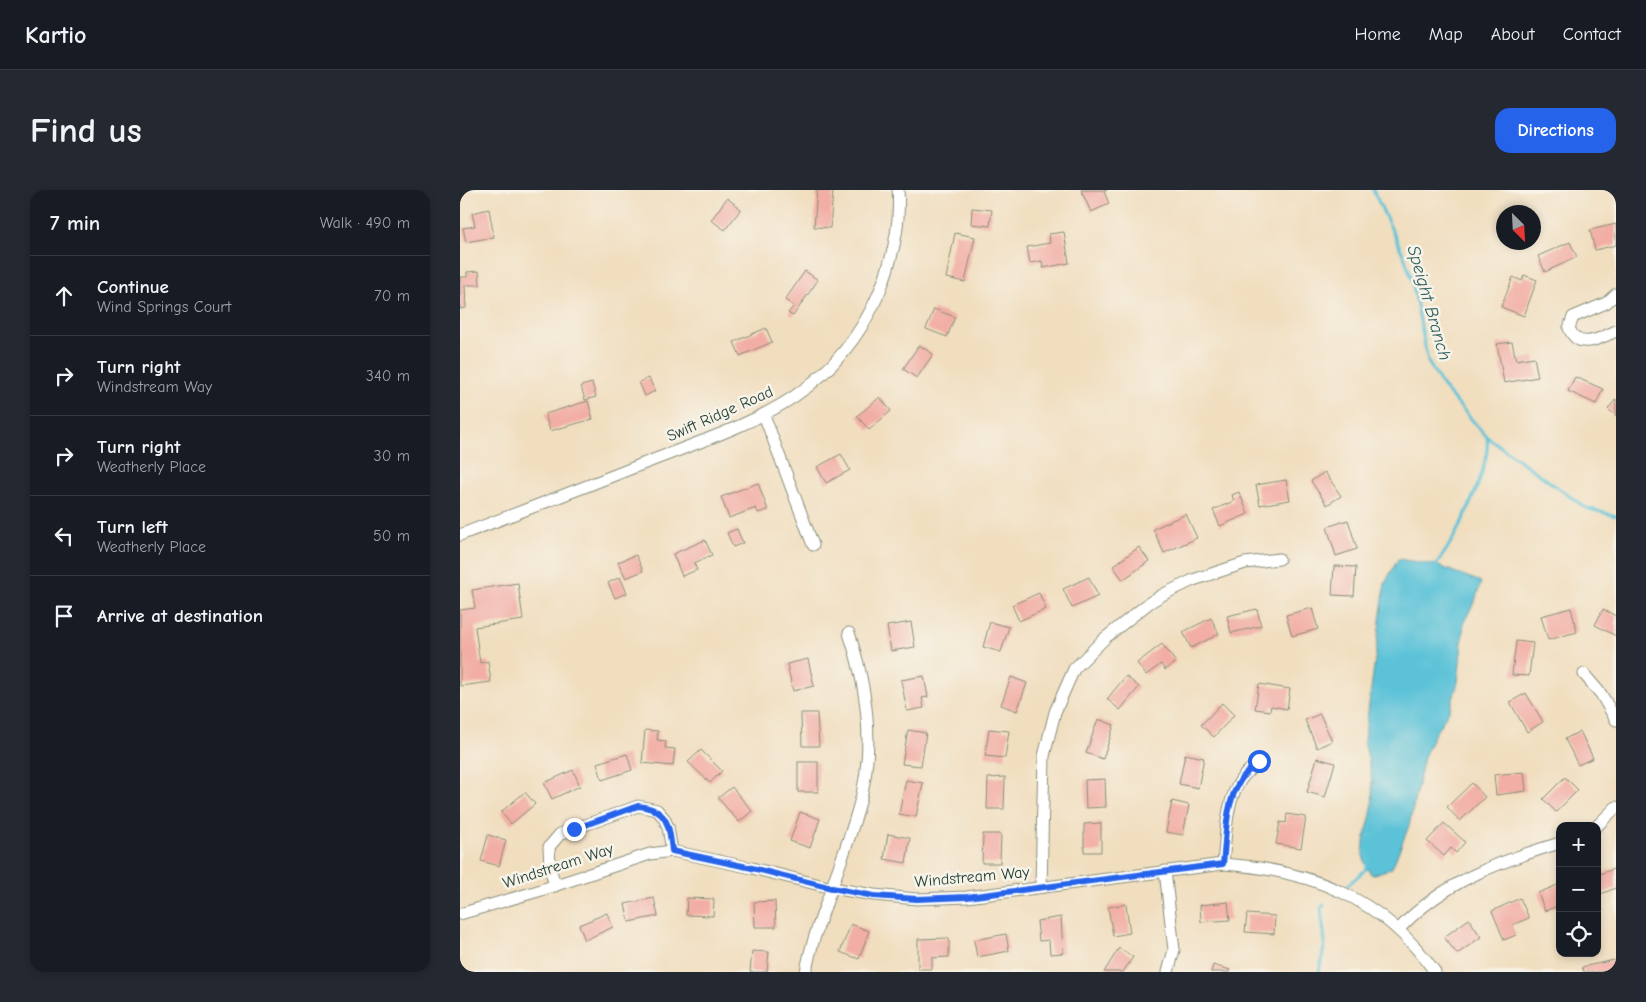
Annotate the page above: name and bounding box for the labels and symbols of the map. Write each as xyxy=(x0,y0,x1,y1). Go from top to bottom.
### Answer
north arrow xyxy=(1496,205,1541,250)
water label: Speight Branch xyxy=(1403,243,1455,363)
street label: Swift Ridge Road xyxy=(664,383,776,445)
route start xyxy=(1248,750,1271,773)
route end xyxy=(563,818,586,841)
street label: Windstream Way xyxy=(500,839,616,892)
street label: Windstream Way xyxy=(914,863,1031,891)

